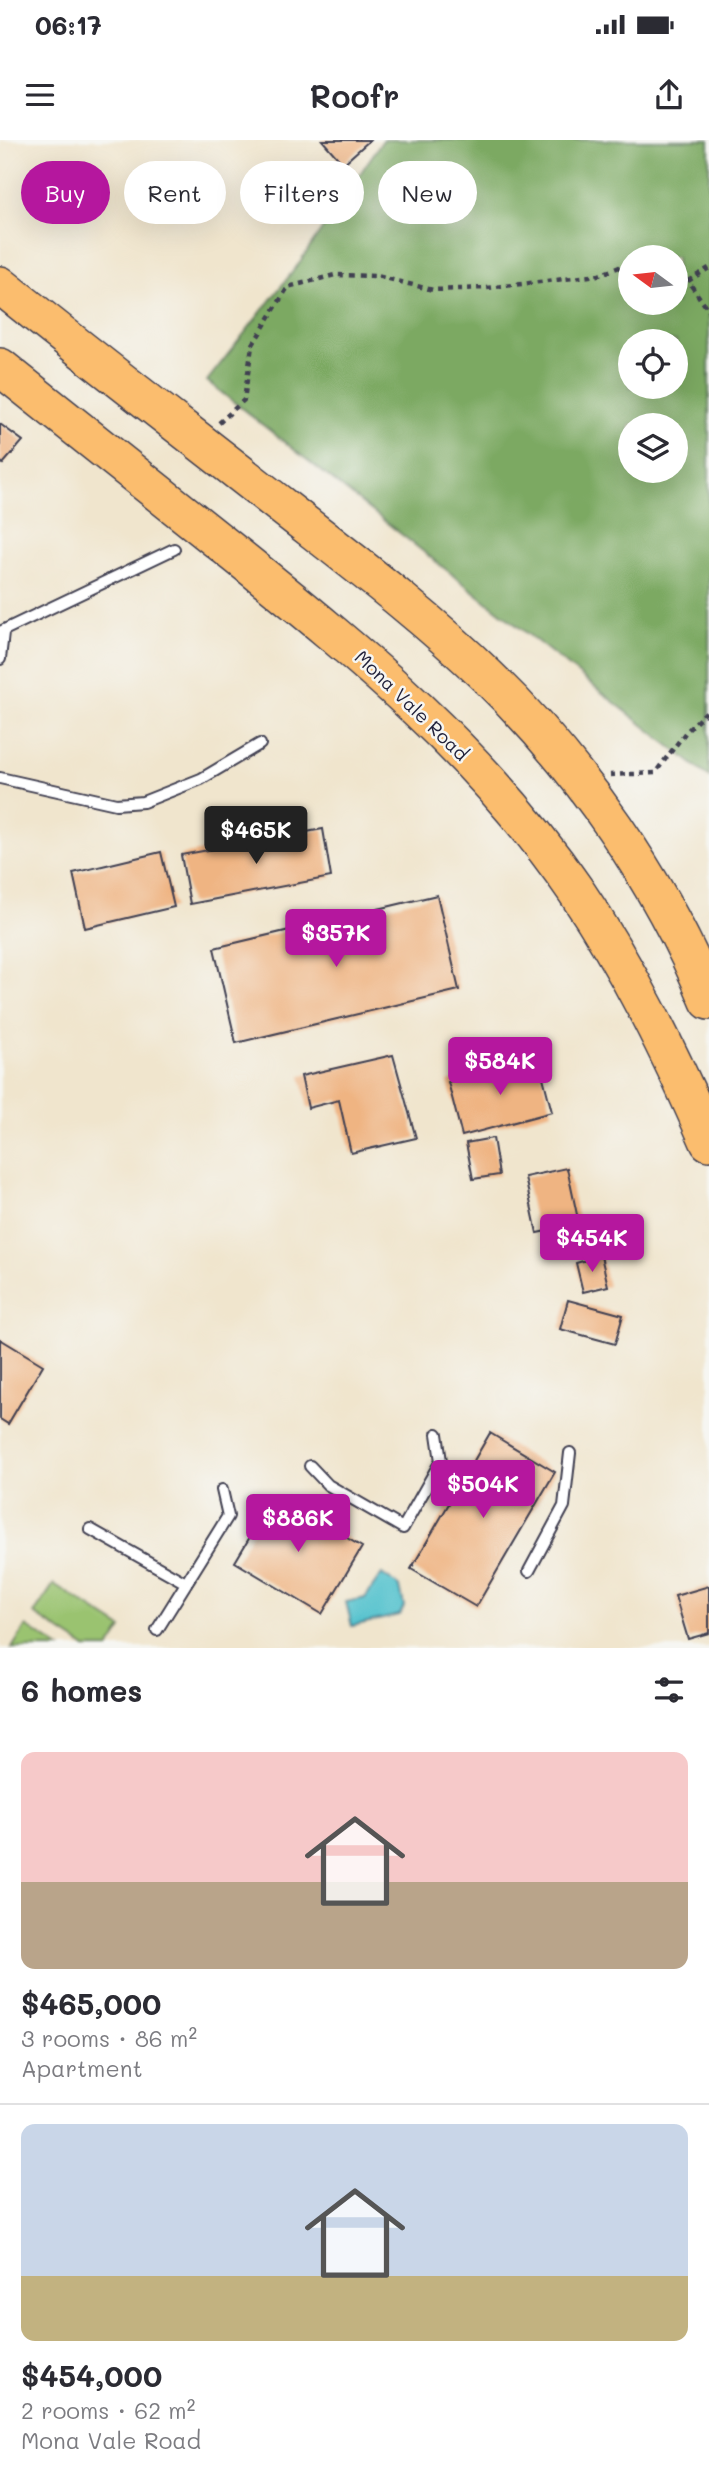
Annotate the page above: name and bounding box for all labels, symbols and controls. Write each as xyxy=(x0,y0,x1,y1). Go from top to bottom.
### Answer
text: 06:17 xyxy=(35,8,102,42)
text: Roofr xyxy=(310,74,399,116)
icon: menu xyxy=(21,76,59,114)
icon: share xyxy=(650,76,688,114)
chip: Buy xyxy=(21,161,110,224)
chip: Rent xyxy=(124,161,226,224)
chip: Filters xyxy=(240,161,364,224)
chip: New xyxy=(378,161,477,224)
north arrow xyxy=(618,245,688,315)
map controls xyxy=(618,245,688,483)
button: locate xyxy=(618,329,688,399)
button: layers xyxy=(618,413,688,483)
street label: Mona Vale Road xyxy=(350,644,474,766)
pin: $465K xyxy=(207,806,305,866)
text: $465K xyxy=(220,814,292,844)
pin: $357K xyxy=(287,910,385,969)
text: $357K xyxy=(301,917,371,947)
pin: $584K xyxy=(451,1038,549,1097)
text: $584K xyxy=(464,1045,536,1075)
pin: $454K xyxy=(543,1214,641,1274)
text: $454K xyxy=(556,1222,628,1252)
pin: $504K xyxy=(434,1460,532,1520)
text: $504K xyxy=(447,1468,519,1498)
pin: $886K xyxy=(249,1494,347,1554)
text: $886K xyxy=(262,1502,334,1532)
text: 6 homes xyxy=(21,1670,142,1710)
icon: filters xyxy=(650,1671,688,1709)
icon: home xyxy=(292,1798,418,1924)
text: $465,000 xyxy=(21,1983,161,2023)
text: 3 rooms · 86 m² xyxy=(21,2023,197,2053)
text: Apartment xyxy=(21,2053,143,2083)
icon: home xyxy=(292,2170,418,2296)
text: $454,000 xyxy=(21,2355,162,2395)
text: 2 rooms · 62 m² xyxy=(21,2395,195,2425)
text: Mona Vale Road xyxy=(21,2425,201,2455)

